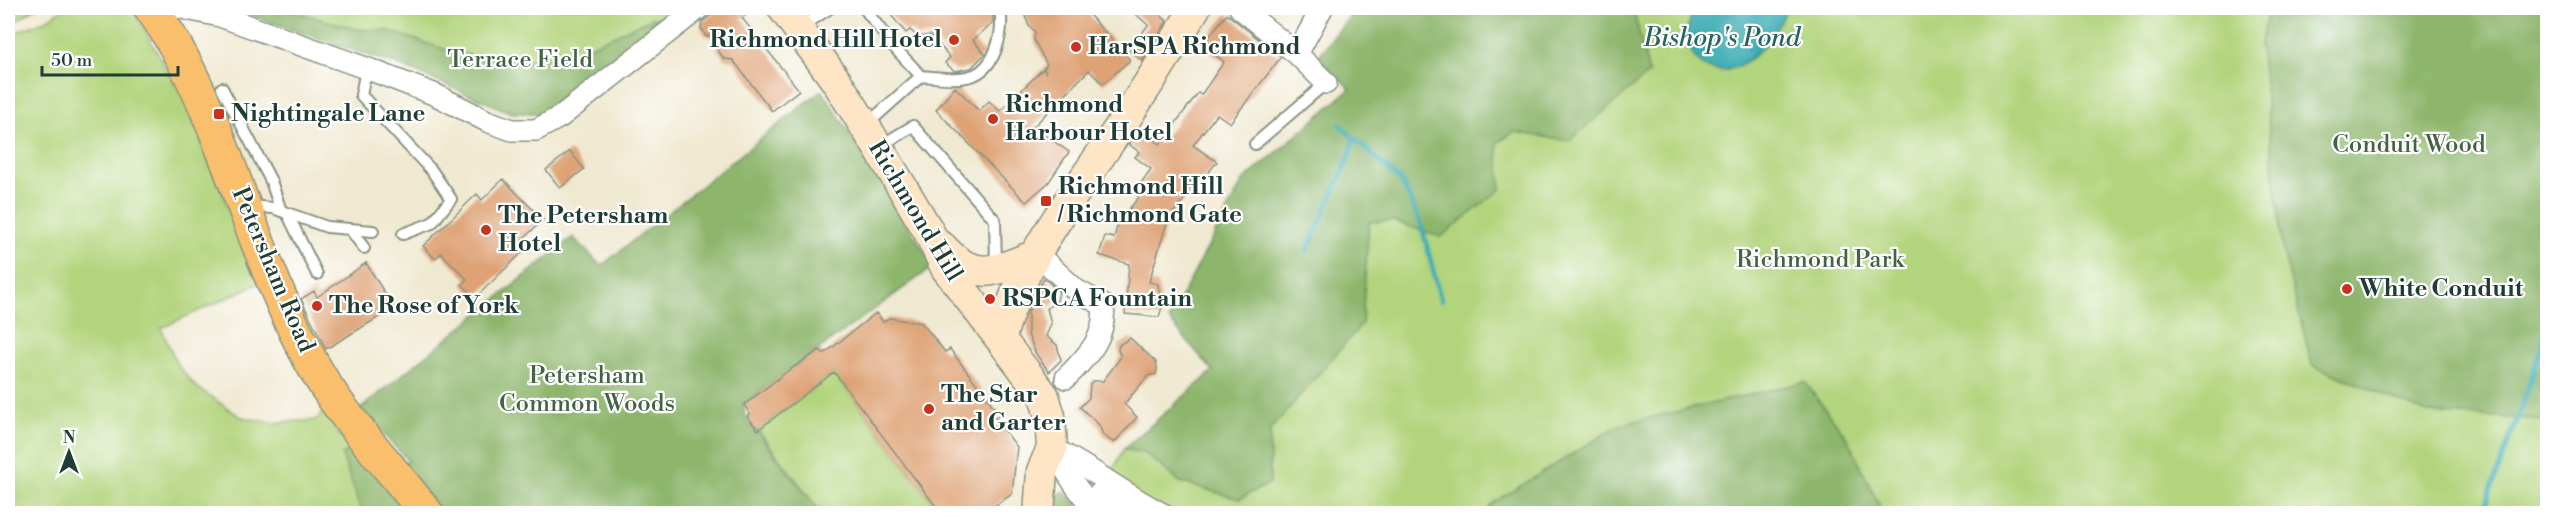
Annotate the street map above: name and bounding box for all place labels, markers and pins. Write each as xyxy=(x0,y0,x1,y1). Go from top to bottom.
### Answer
place label: Richmond Hill Hotel xyxy=(710,25,942,55)
place label: HarSPA Richmond xyxy=(1088,32,1301,62)
marker: Richmond Hill Hotel xyxy=(947,33,961,47)
marker: HarSPA Richmond xyxy=(1069,40,1083,54)
place label: Richmond Harbour Hotel xyxy=(1005,90,1173,148)
place label: Nightingale Lane xyxy=(231,99,425,129)
marker: Nightingale Lane xyxy=(212,107,226,121)
marker: Richmond Harbour Hotel xyxy=(986,112,1000,126)
place label: Richmond Hill / Richmond Gate xyxy=(1057,172,1242,230)
marker: Richmond Hill / Richmond Gate xyxy=(1039,194,1053,208)
place label: The Petersham Hotel xyxy=(498,201,668,259)
marker: The Petersham Hotel xyxy=(479,223,493,237)
place label: White Conduit xyxy=(2358,274,2524,304)
marker: White Conduit xyxy=(2340,282,2354,296)
place label: RSPCA Fountain xyxy=(1002,284,1192,314)
place label: The Rose of York xyxy=(329,291,520,321)
marker: RSPCA Fountain xyxy=(983,292,997,306)
marker: The Rose of York xyxy=(310,299,324,313)
place label: The Star and Garter xyxy=(941,380,1066,438)
marker: The Star and Garter xyxy=(922,402,936,416)

